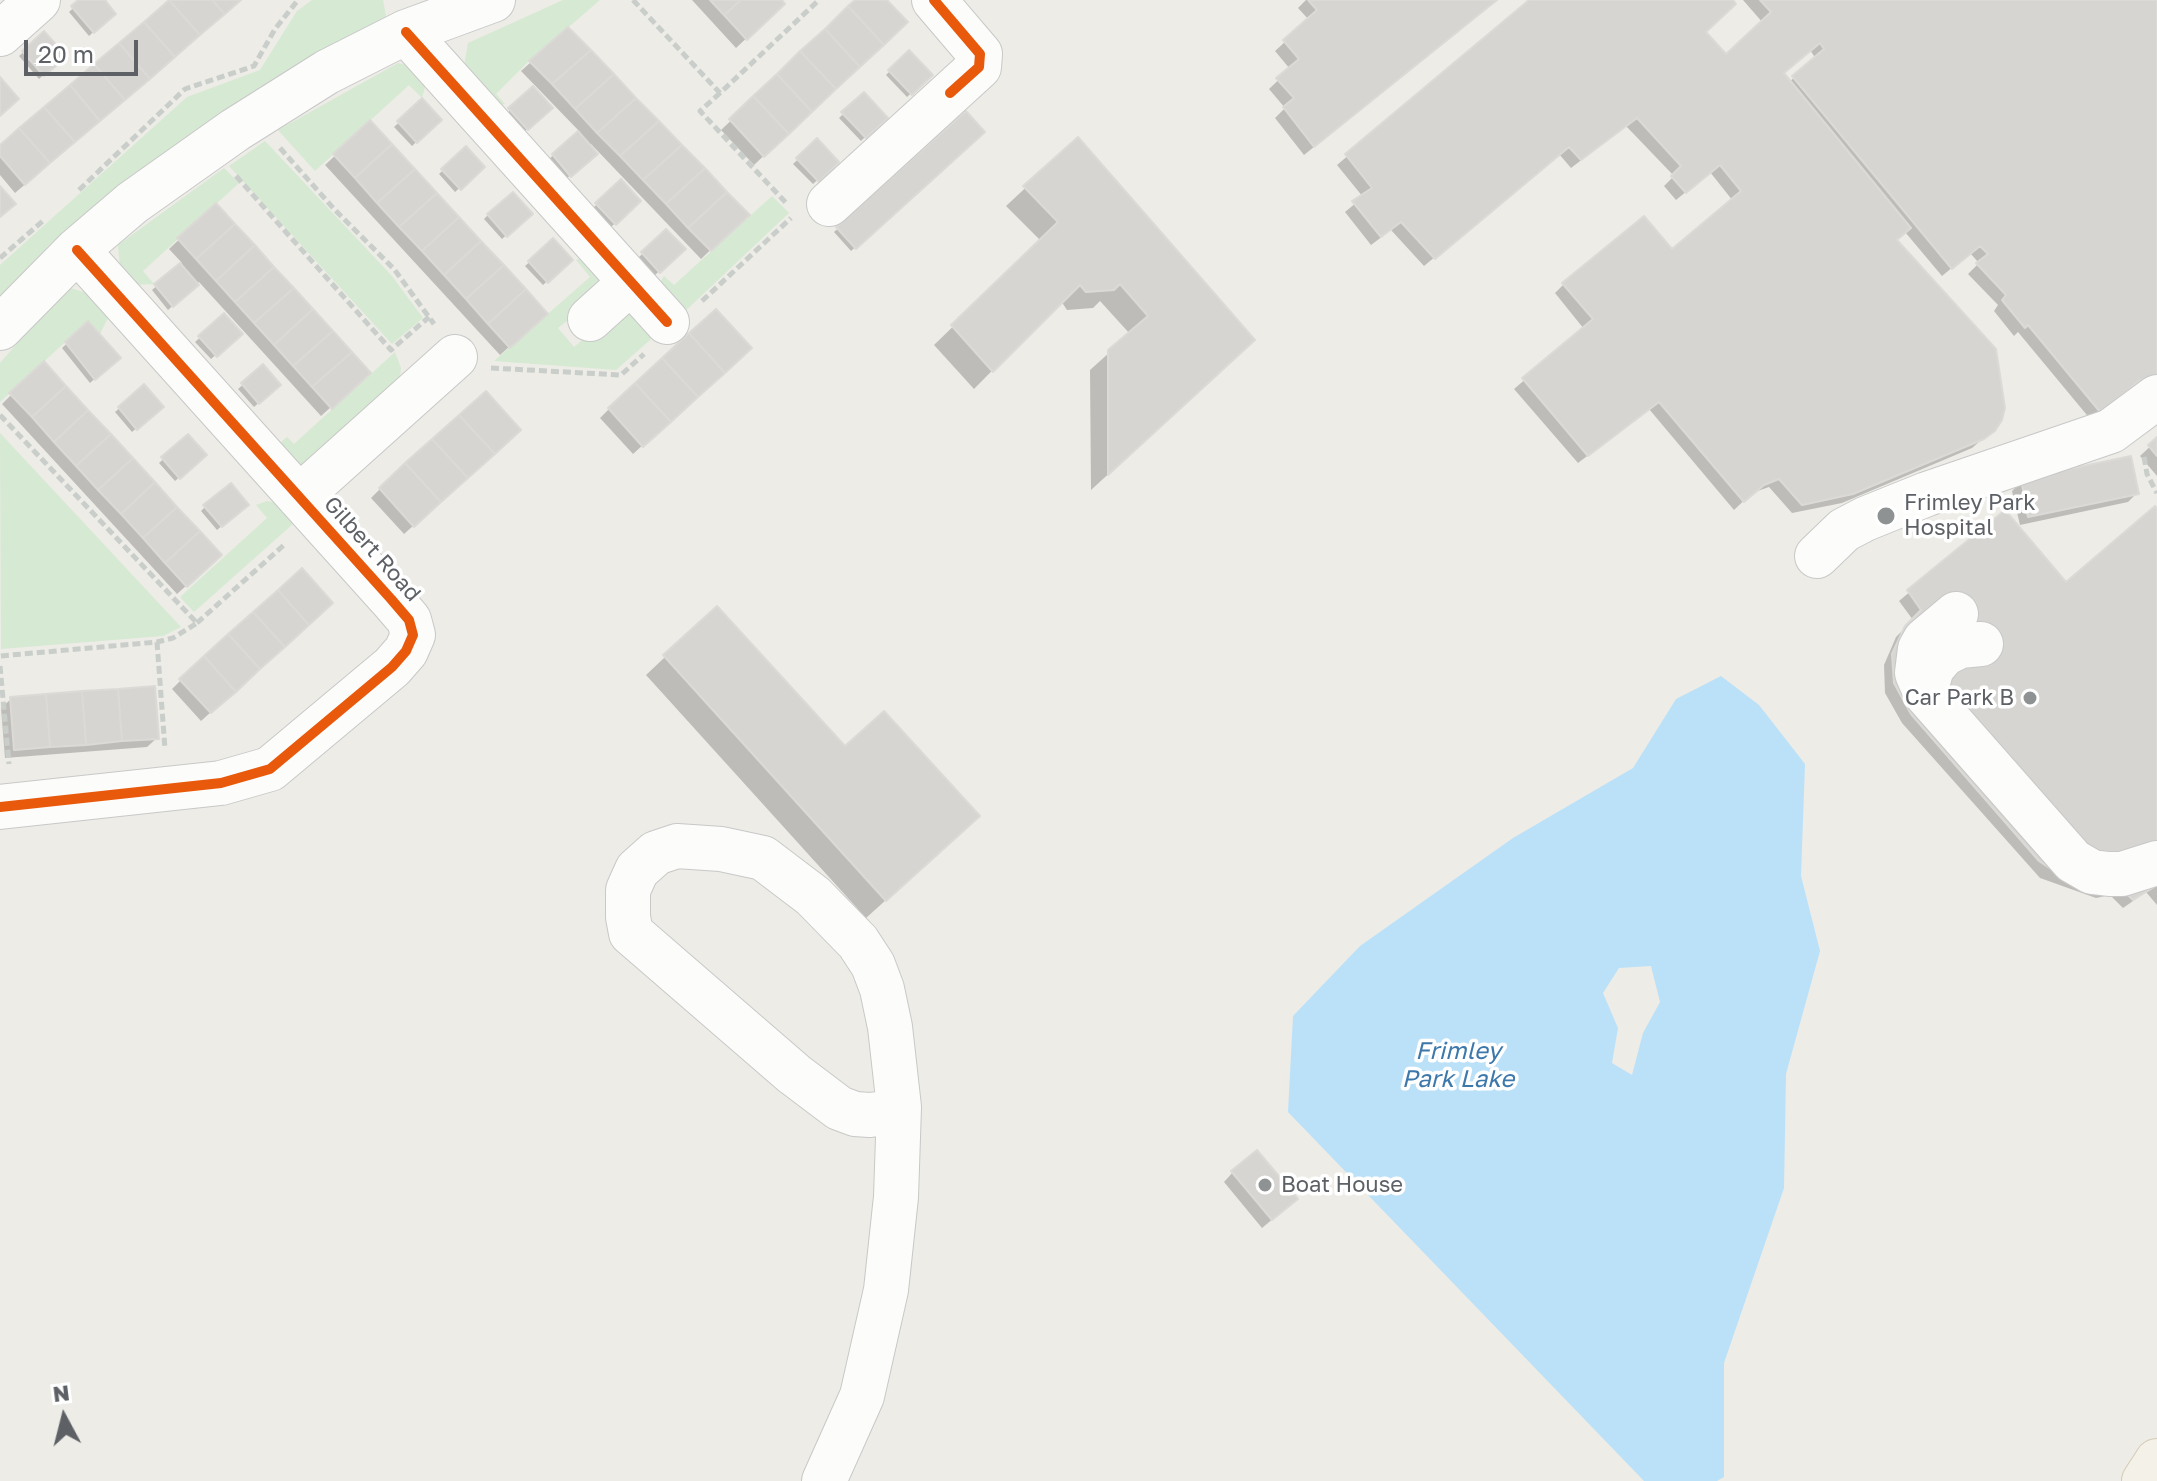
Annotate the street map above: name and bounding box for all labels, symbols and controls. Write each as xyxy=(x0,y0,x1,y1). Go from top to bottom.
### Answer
scale bar xyxy=(28,24,142,74)
text: 20 m xyxy=(38,39,94,68)
place label: Frimley Park Hospital xyxy=(1904,490,2036,542)
street label: Gilbert Road xyxy=(318,491,426,607)
marker: Frimley Park Hospital xyxy=(1875,505,1897,527)
place label: Car Park B xyxy=(1905,685,2014,711)
marker: Car Park B xyxy=(2021,689,2039,707)
water label: Frimley Park Lake xyxy=(1402,1037,1514,1093)
place label: Boat House xyxy=(1281,1172,1403,1198)
marker: Boat House xyxy=(1256,1176,1274,1194)
north arrow xyxy=(24,1377,104,1457)
text: N xyxy=(51,1378,71,1407)

